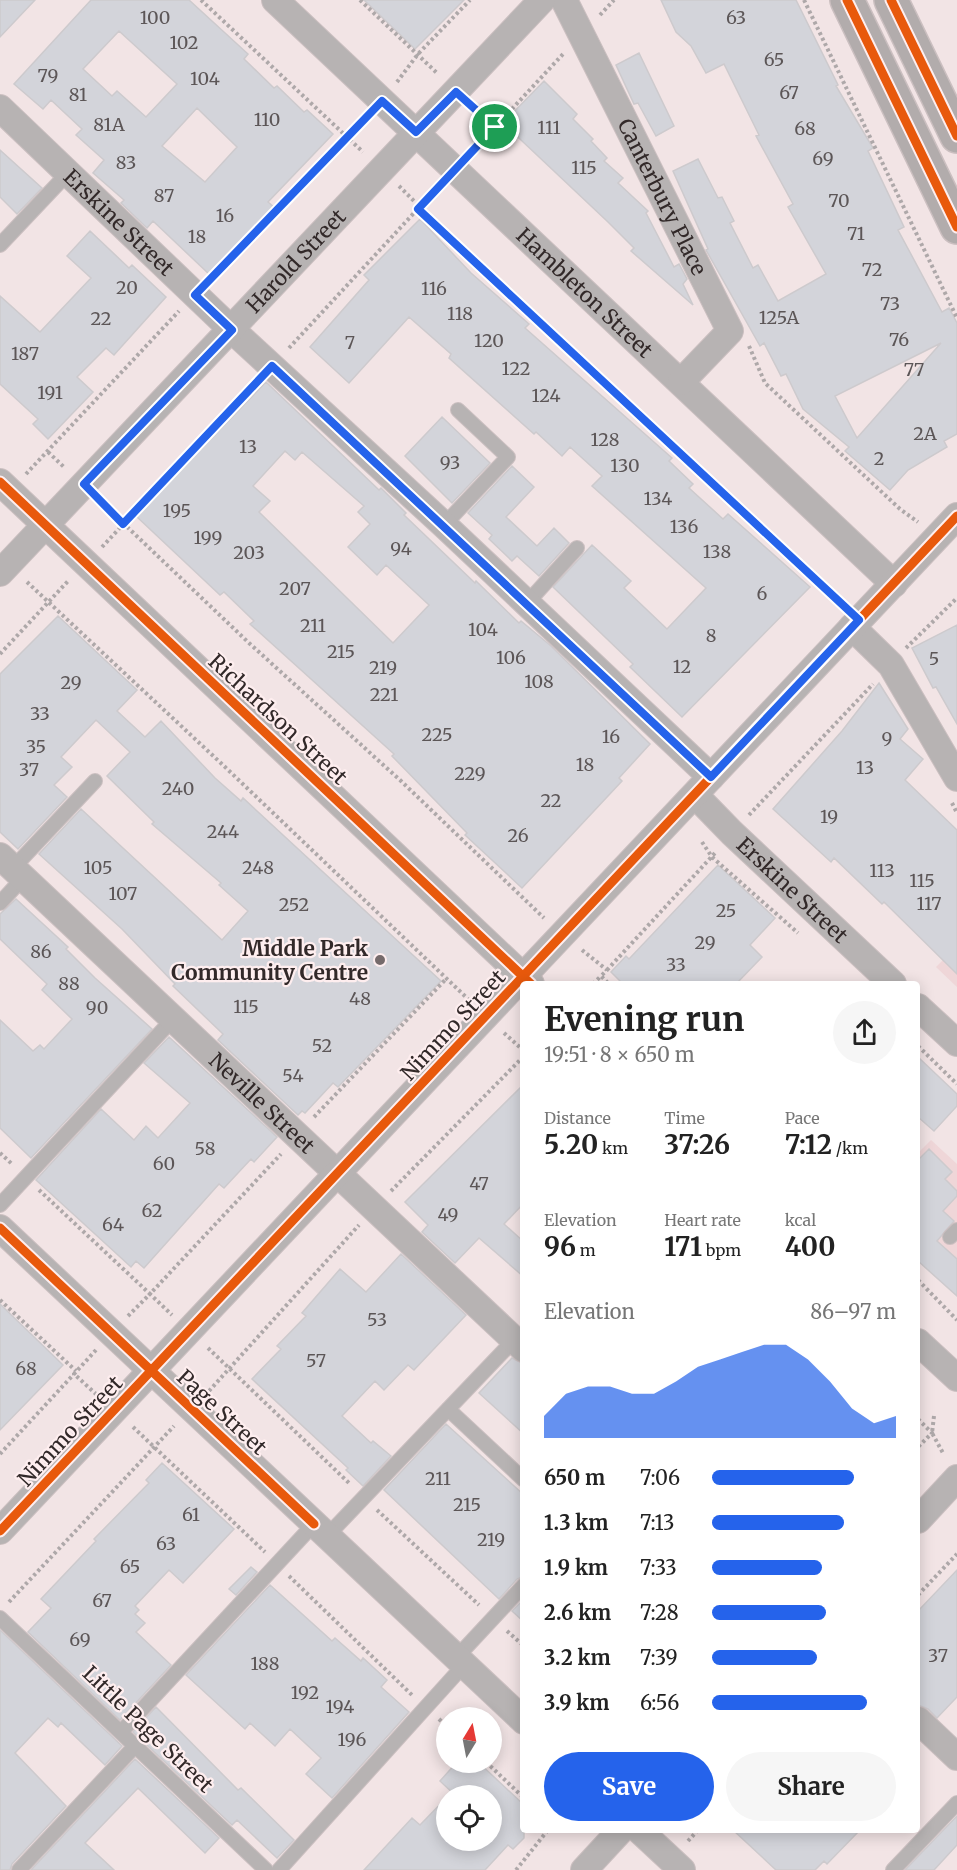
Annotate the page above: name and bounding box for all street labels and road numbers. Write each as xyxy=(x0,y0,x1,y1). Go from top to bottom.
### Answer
street label: Canterbury Place xyxy=(612,114,713,280)
street label: Erskine Street xyxy=(58,163,180,281)
street label: Harold Street xyxy=(240,203,351,318)
street label: Hambleton Street xyxy=(511,222,659,363)
street label: Richardson Street xyxy=(203,648,353,790)
street label: Erskine Street xyxy=(731,831,854,948)
street label: Nimmo Street xyxy=(395,964,511,1086)
street label: Neville Street xyxy=(204,1047,321,1159)
street label: Page Street xyxy=(171,1364,273,1460)
street label: Nimmo Street xyxy=(12,1370,128,1492)
street label: Little Page Street xyxy=(77,1660,219,1798)

